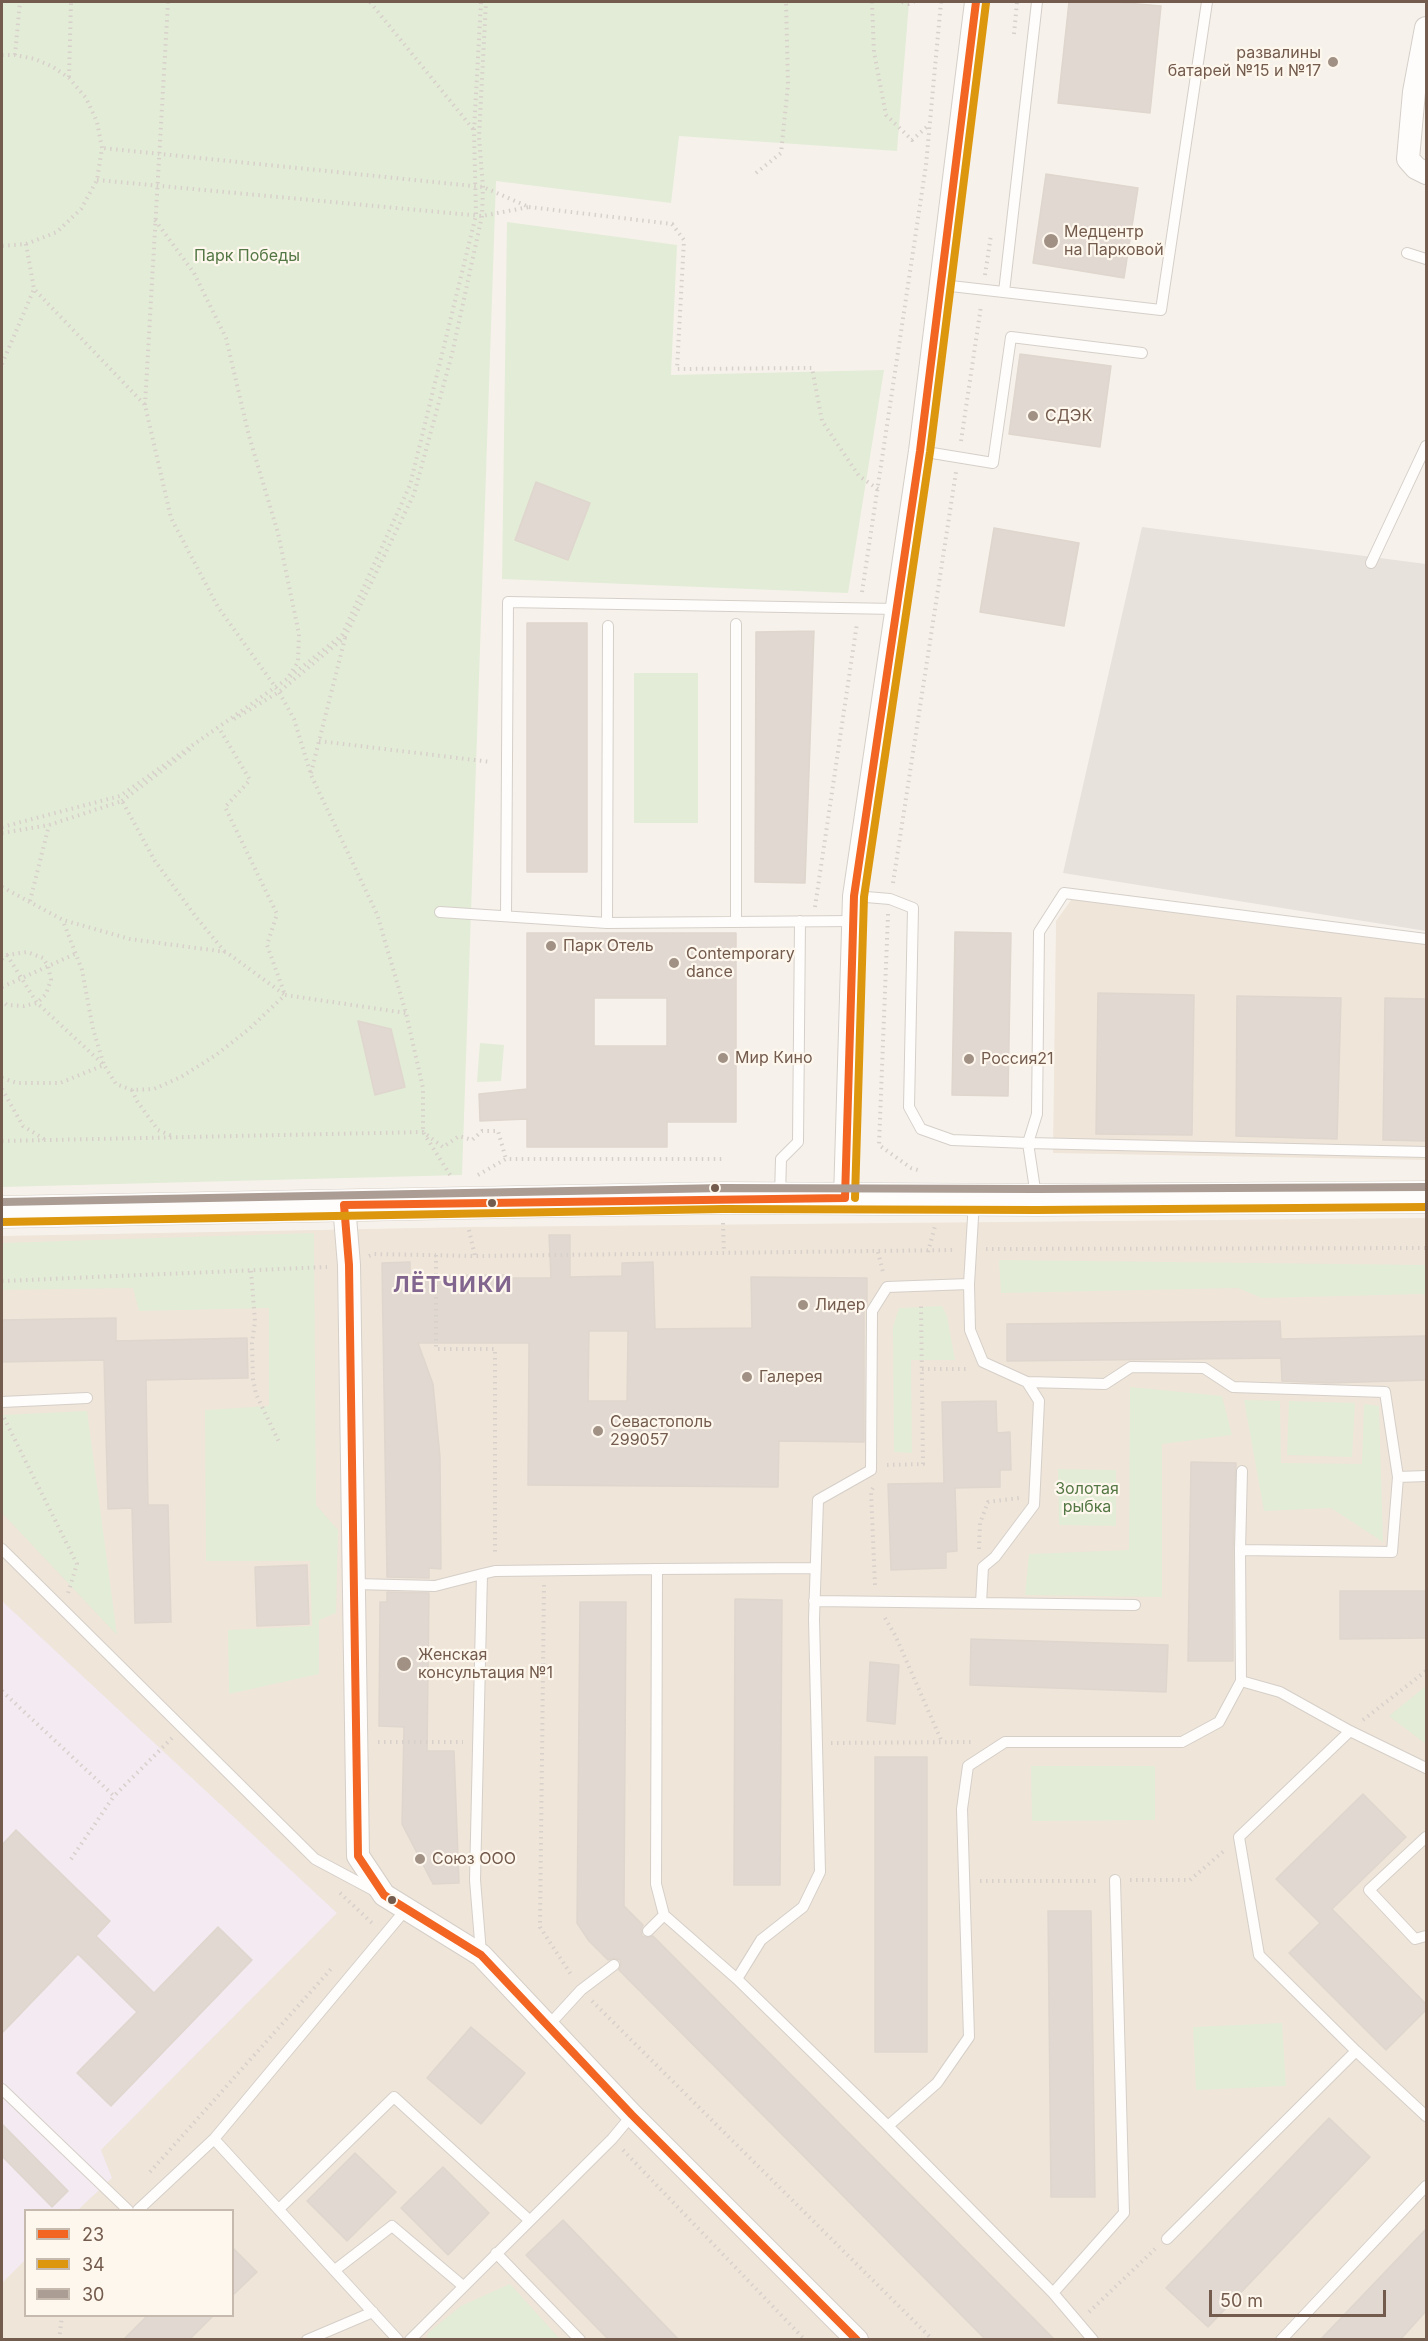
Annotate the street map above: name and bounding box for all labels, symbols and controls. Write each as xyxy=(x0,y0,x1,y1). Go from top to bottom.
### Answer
place label: развалины батарей №15 и №17 xyxy=(1168,43,1321,81)
marker: развалины батарей №15 и №17 xyxy=(1326,55,1340,69)
place label: Медцентр на Парковой xyxy=(1064,222,1164,260)
marker: Медцентр на Парковой xyxy=(1042,232,1060,250)
park label: Парк Победы xyxy=(194,246,300,266)
place label: СДЭК xyxy=(1045,406,1092,426)
marker: СДЭК xyxy=(1026,409,1040,423)
place label: Парк Отель xyxy=(563,936,654,956)
marker: Парк Отель xyxy=(544,939,558,953)
place label: Contemporary dance xyxy=(686,944,795,982)
marker: Contemporary dance xyxy=(667,956,681,970)
place label: Мир Кино xyxy=(735,1048,812,1068)
place label: Россия21 xyxy=(981,1049,1054,1069)
marker: Мир Кино xyxy=(716,1051,730,1065)
marker: Россия21 xyxy=(962,1052,976,1066)
unlabelled marker xyxy=(709,1182,721,1194)
unlabelled marker xyxy=(486,1197,498,1209)
district label: ЛЁТЧИКИ xyxy=(393,1272,513,1298)
place label: Лидер xyxy=(815,1295,866,1315)
marker: Лидер xyxy=(796,1298,810,1312)
place label: Галерея xyxy=(759,1367,823,1387)
marker: Галерея xyxy=(740,1370,754,1384)
place label: Севастополь 299057 xyxy=(610,1412,712,1450)
marker: Севастополь 299057 xyxy=(591,1424,605,1438)
park label: Золотая рыбка xyxy=(1055,1479,1119,1517)
place label: Женская консультация №1 xyxy=(418,1645,553,1683)
marker: Женская консультация №1 xyxy=(395,1655,413,1673)
place label: Союз ООО xyxy=(432,1849,516,1869)
marker: Союз ООО xyxy=(413,1852,427,1866)
unlabelled marker xyxy=(386,1894,398,1906)
legend xyxy=(24,2209,234,2317)
text: 23 xyxy=(82,2224,104,2245)
text: 34 xyxy=(82,2254,105,2275)
scale bar xyxy=(1212,2278,1389,2316)
text: 30 xyxy=(82,2284,104,2305)
text: 50 m xyxy=(1220,2290,1263,2311)

